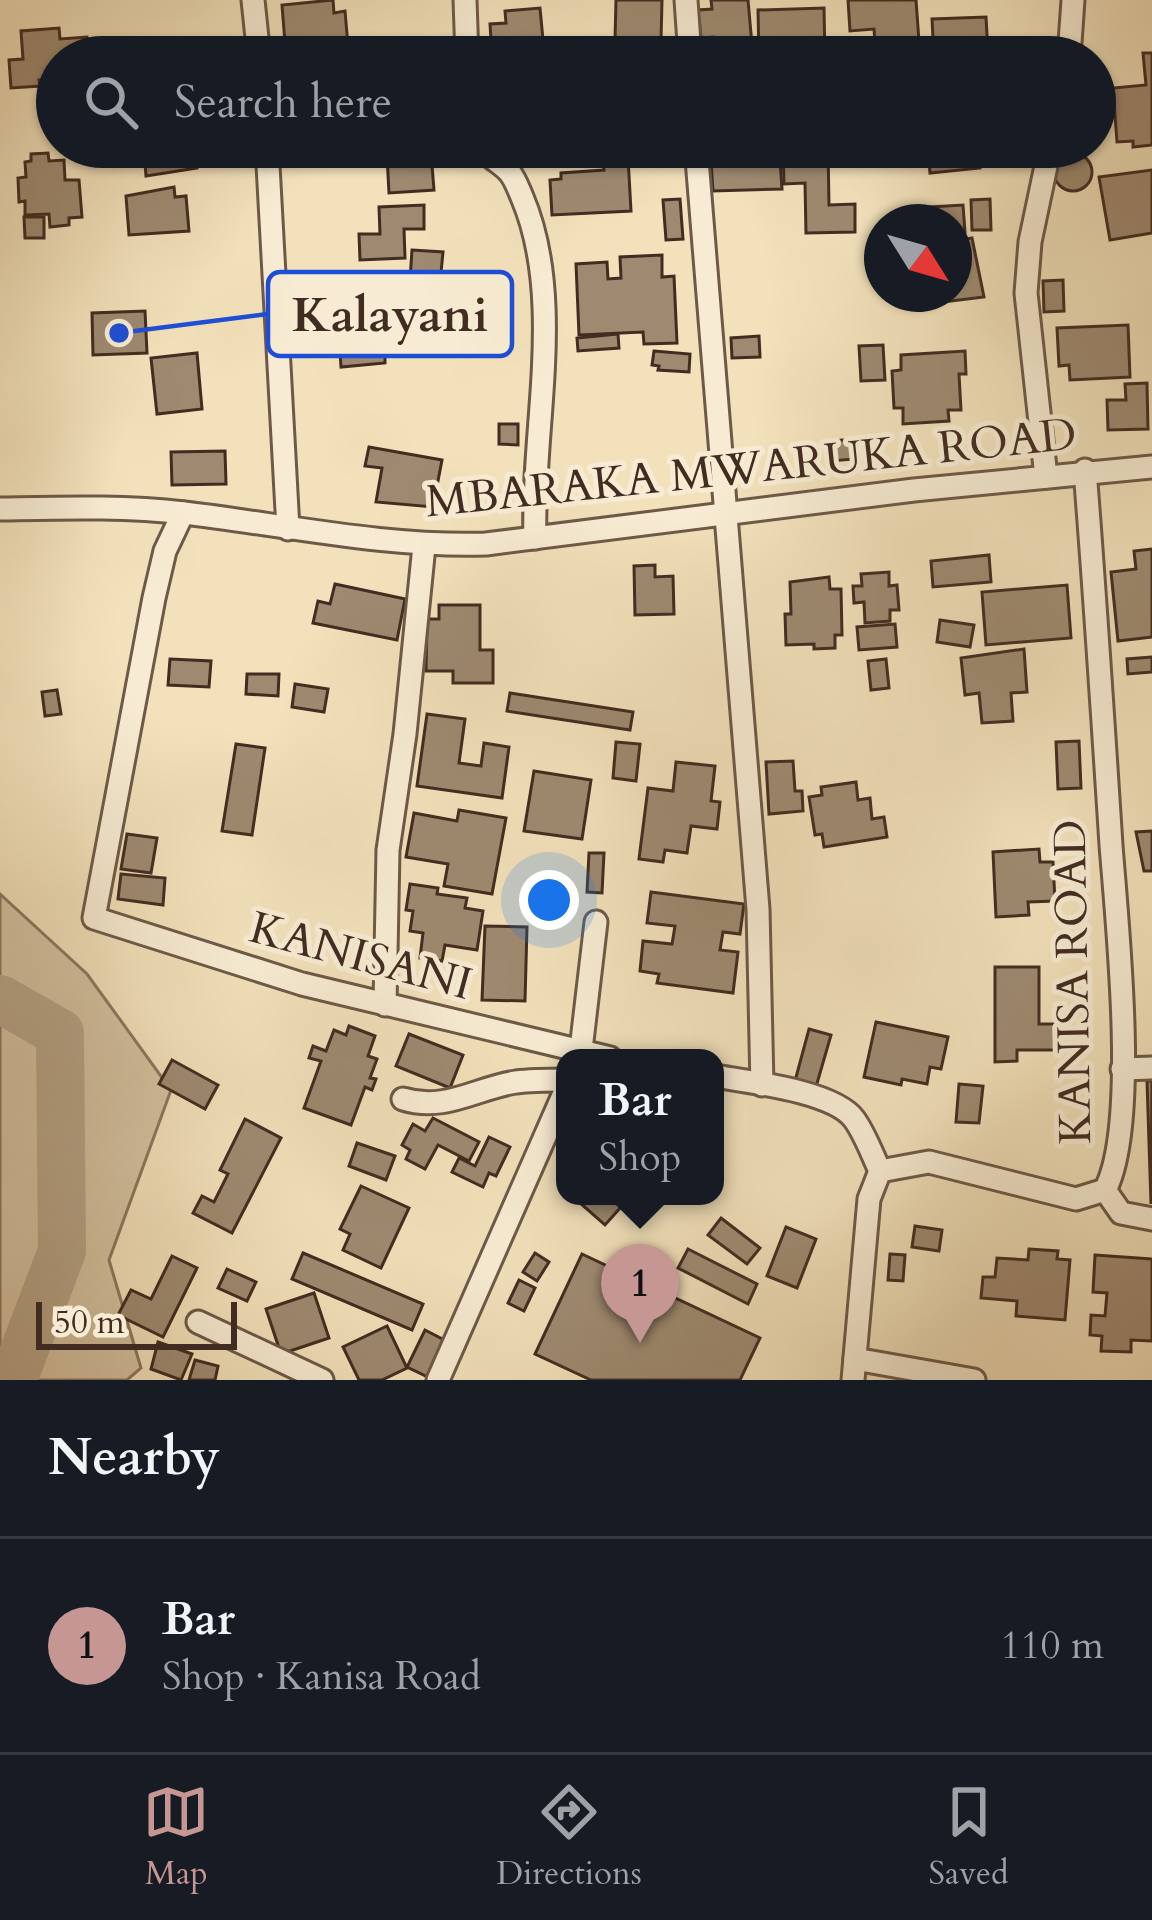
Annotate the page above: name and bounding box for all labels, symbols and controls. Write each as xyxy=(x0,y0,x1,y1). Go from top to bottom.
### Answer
search box xyxy=(36,36,1116,168)
icon: search xyxy=(78,69,144,135)
text: Search here xyxy=(174,72,392,133)
north arrow xyxy=(864,204,972,312)
callout: Kalayani xyxy=(268,272,512,356)
text: Kalayani xyxy=(292,283,488,348)
street label: MBARAKA MWARUKA ROAD xyxy=(423,403,1079,533)
street label: KANISA ROAD xyxy=(1040,819,1106,1145)
your location xyxy=(519,870,579,930)
street label: KANISANI xyxy=(243,897,479,1015)
popup xyxy=(556,1049,724,1205)
text: Bar xyxy=(599,1070,672,1131)
text: Shop xyxy=(599,1131,681,1184)
pin: 1 xyxy=(601,1244,679,1343)
scale bar xyxy=(36,1296,237,1349)
text: 50 m xyxy=(54,1300,125,1345)
text: Nearby xyxy=(48,1423,220,1493)
text: Bar xyxy=(162,1589,235,1650)
text: 1 xyxy=(77,1619,97,1672)
text: 110 m xyxy=(1001,1619,1104,1672)
text: Shop · Kanisa Road xyxy=(162,1650,481,1703)
tab: Map xyxy=(143,1779,209,1896)
tab: Directions xyxy=(496,1779,642,1896)
tab: Saved xyxy=(929,1779,1009,1896)

